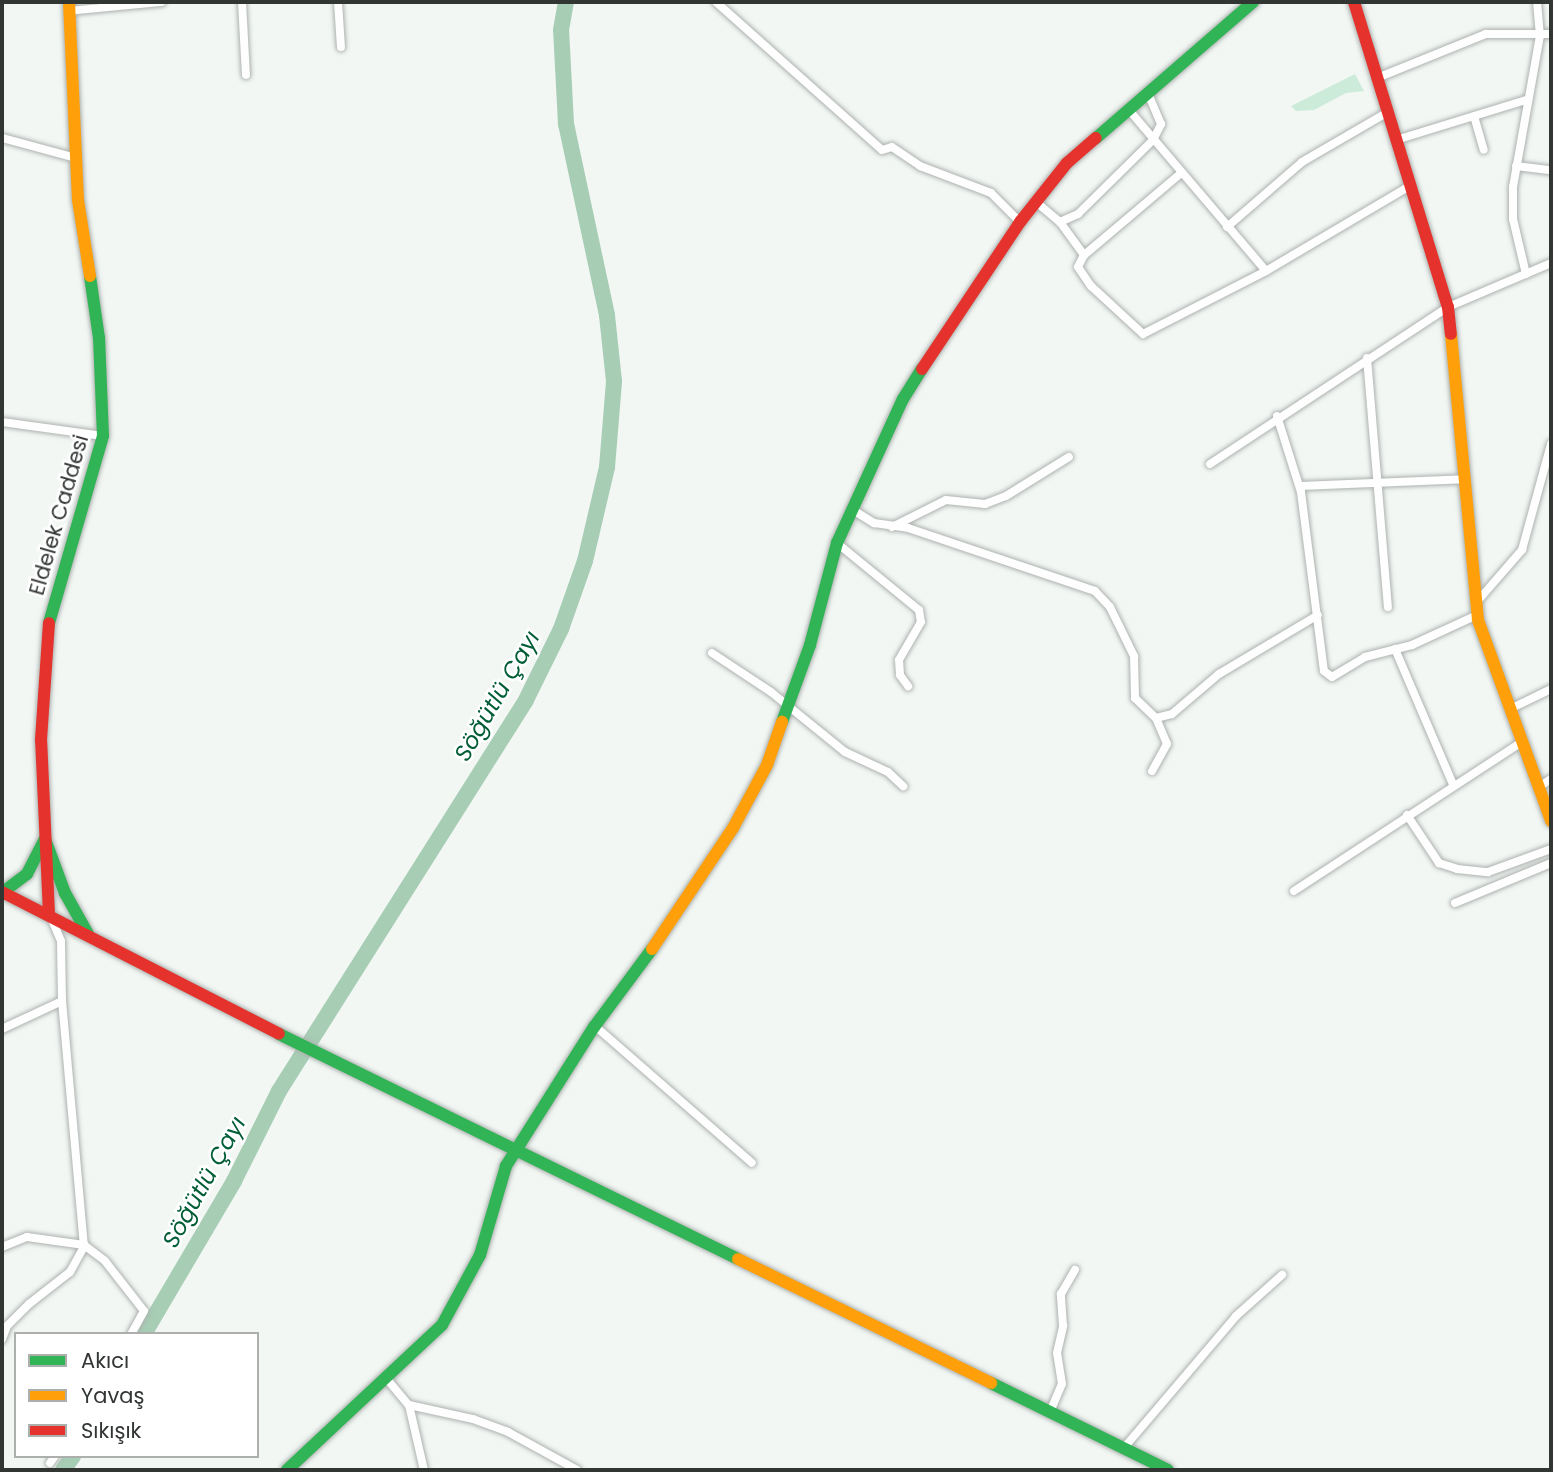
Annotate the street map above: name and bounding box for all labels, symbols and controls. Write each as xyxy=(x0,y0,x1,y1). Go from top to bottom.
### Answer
street label: Eldelek Caddesi xyxy=(24,432,94,598)
water label: Söğütlü Çayı xyxy=(449,626,545,766)
water label: Söğütlü Çayı xyxy=(157,1112,251,1252)
legend xyxy=(14,1332,259,1458)
text: Akıcı xyxy=(81,1346,129,1375)
text: Yavaş xyxy=(81,1381,144,1410)
text: Sıkışık xyxy=(81,1416,141,1445)

